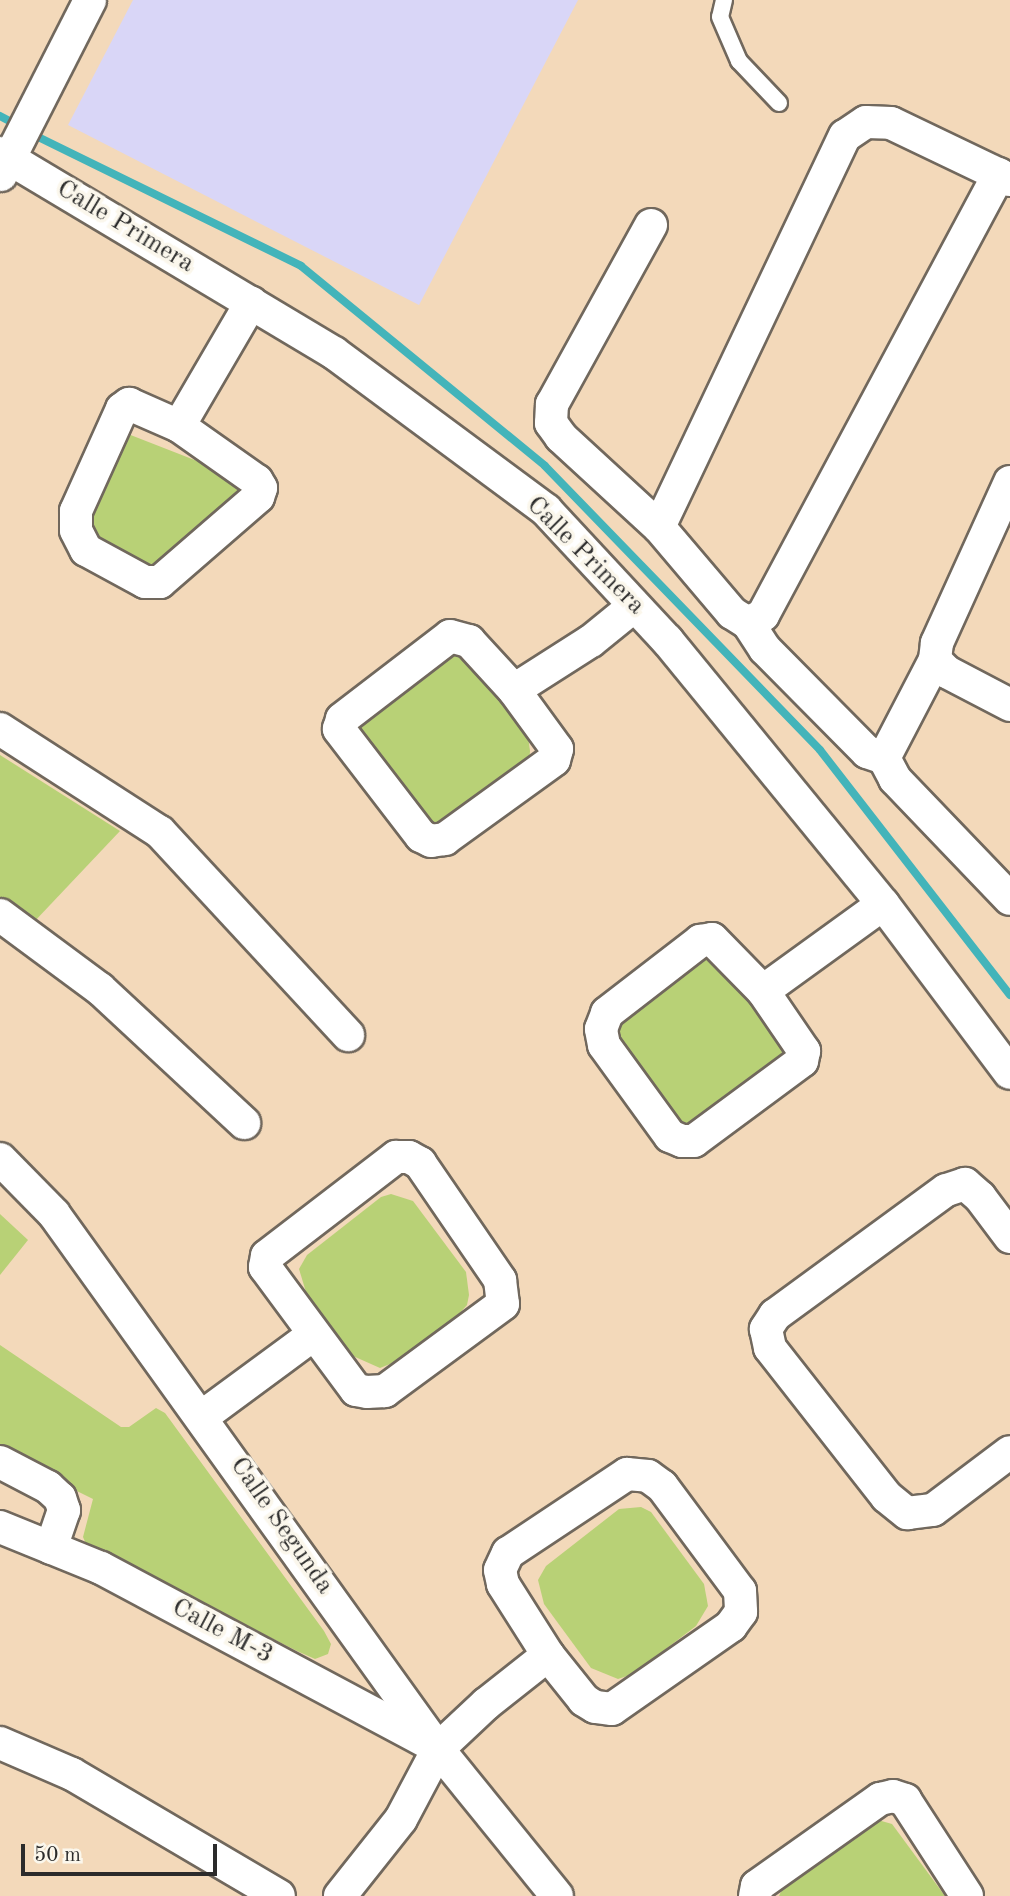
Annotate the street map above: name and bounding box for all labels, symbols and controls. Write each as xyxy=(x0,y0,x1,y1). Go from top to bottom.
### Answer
street label: Calle Primera xyxy=(51,174,199,280)
street label: Calle Primera xyxy=(519,490,651,622)
street label: Calle Segunda xyxy=(222,1452,340,1600)
street label: Calle M-3 xyxy=(166,1592,278,1672)
scale bar xyxy=(24,1829,220,1873)
text: 50 m xyxy=(34,1845,81,1866)

